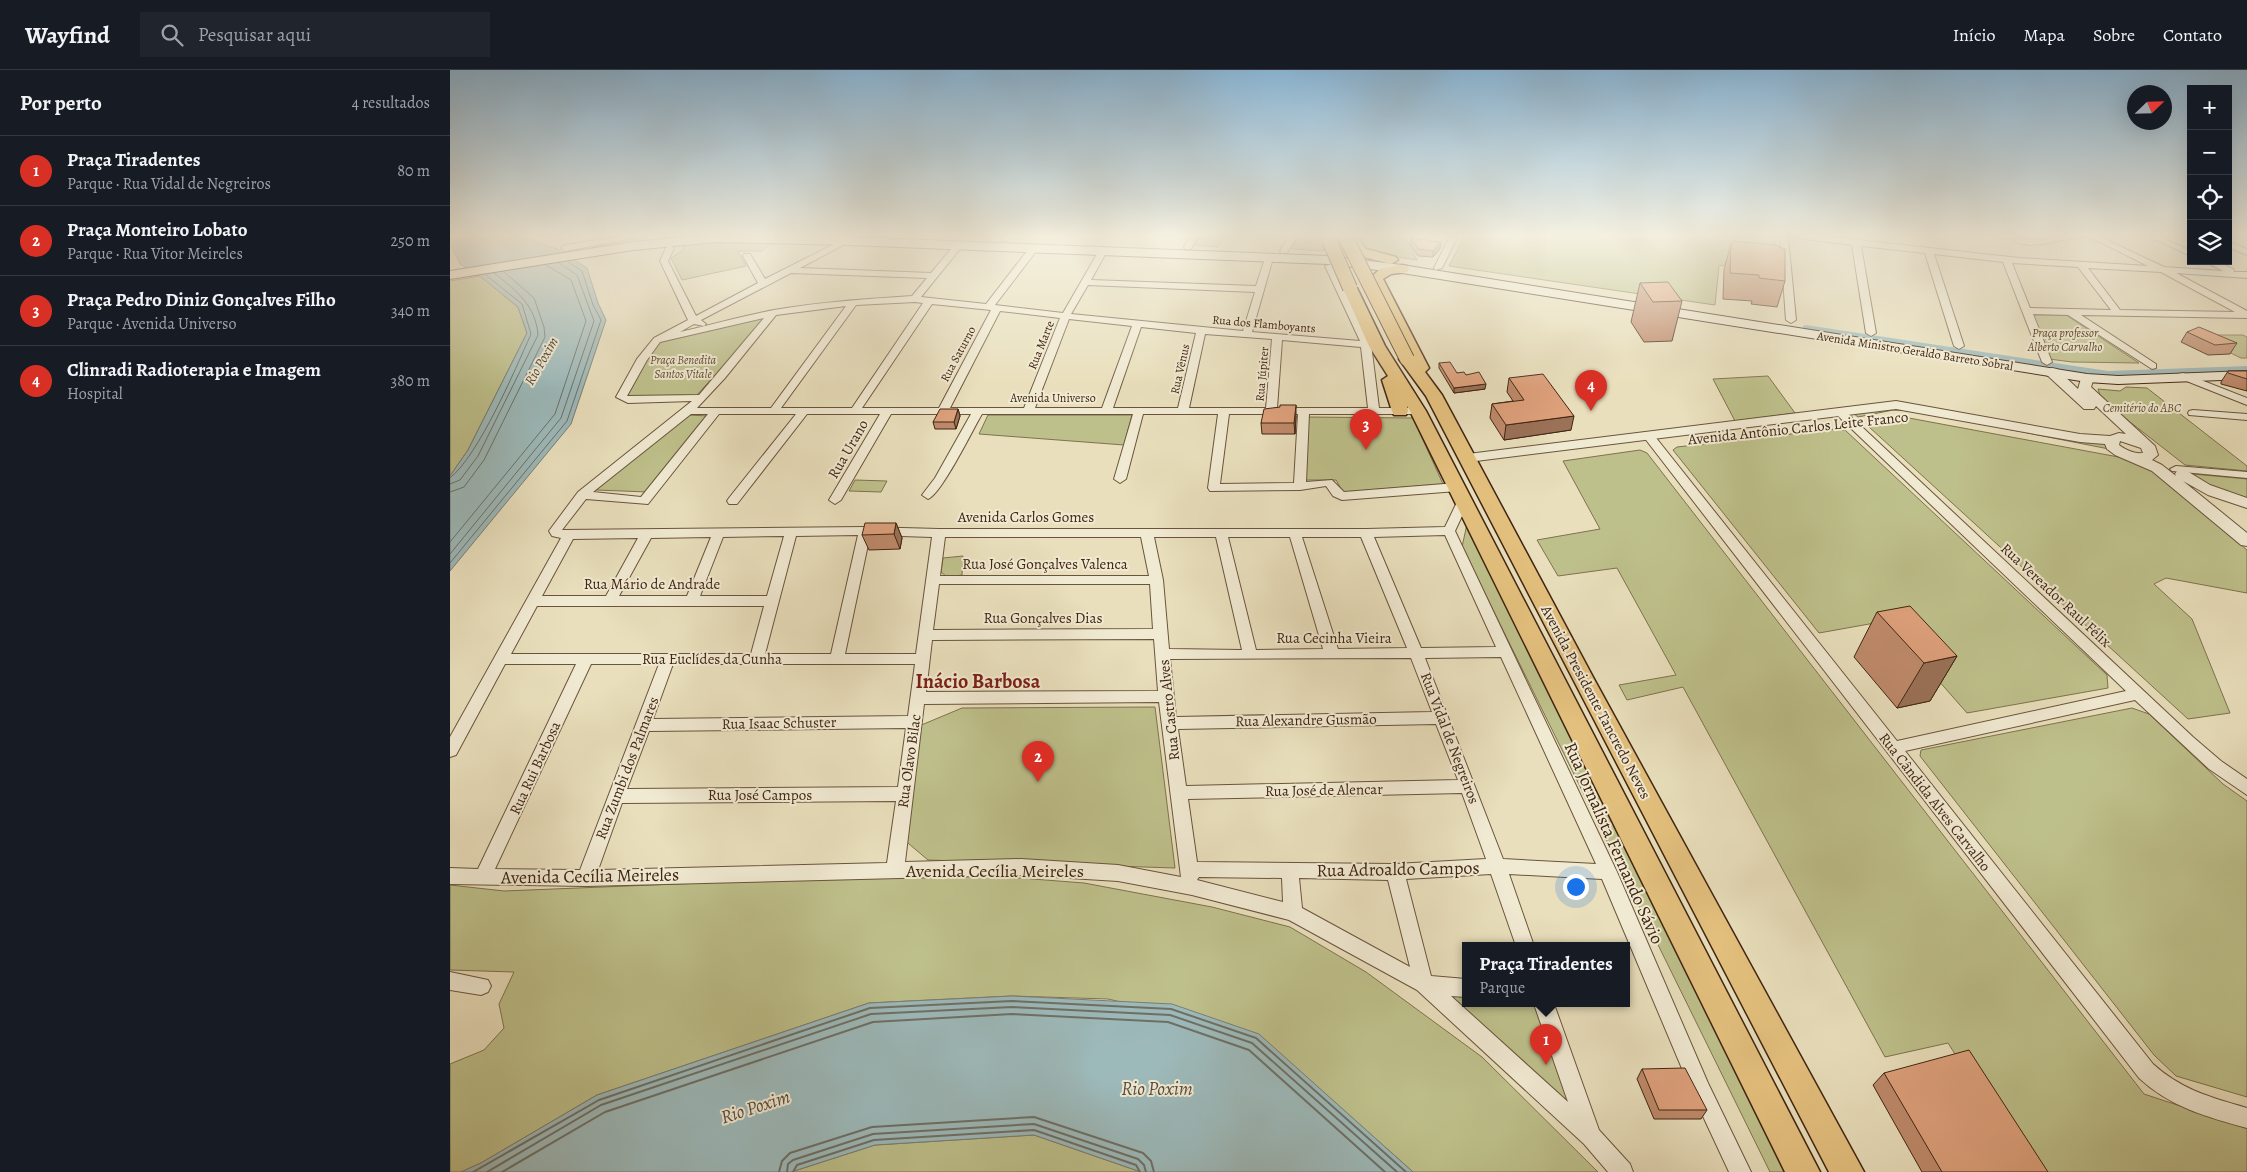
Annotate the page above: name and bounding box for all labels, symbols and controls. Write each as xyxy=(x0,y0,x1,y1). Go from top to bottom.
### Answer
search box xyxy=(140,12,490,57)
text: Wayfind xyxy=(25,19,110,51)
icon: search xyxy=(158,21,186,49)
text: Pesquisar aqui xyxy=(198,22,311,48)
text: Início xyxy=(1953,23,1996,47)
text: Mapa xyxy=(2024,23,2065,47)
text: Sobre xyxy=(2093,23,2135,47)
text: Contato xyxy=(2163,23,2222,47)
north arrow xyxy=(2127,85,2172,130)
map controls xyxy=(2187,85,2232,265)
button: + xyxy=(2187,85,2232,130)
text: Por perto xyxy=(20,89,102,117)
text: 4 resultados xyxy=(352,92,430,114)
button: − xyxy=(2187,130,2232,175)
text: Praça Tiradentes xyxy=(67,147,201,173)
text: 1 xyxy=(33,160,39,182)
text: 80 m xyxy=(397,160,430,182)
text: Parque · Rua Vidal de Negreiros xyxy=(67,173,271,195)
button: locate xyxy=(2187,175,2232,220)
text: Praça Monteiro Lobato xyxy=(67,217,248,243)
button: layers xyxy=(2187,220,2232,265)
text: 2 xyxy=(32,230,40,252)
text: 250 m xyxy=(391,230,430,252)
text: Parque · Rua Vitor Meireles xyxy=(67,243,243,265)
text: Praça Pedro Diniz Gonçalves Filho xyxy=(67,287,336,313)
text: 3 xyxy=(33,300,39,322)
text: 340 m xyxy=(391,300,430,322)
street label: Rua dos Flamboyants xyxy=(1212,312,1317,337)
text: Parque · Avenida Universo xyxy=(67,313,236,335)
street label: Rua Marte xyxy=(1024,318,1058,372)
street label: Rua Saturno xyxy=(937,323,979,385)
park label: Praça professor Alberto Carvalho xyxy=(2027,325,2102,355)
street label: Avenida Ministro Geraldo Barreto Sobral xyxy=(1815,327,2014,374)
water label: Rio Poxim xyxy=(520,334,563,389)
street label: Rua Vênus xyxy=(1166,342,1194,396)
street label: Rua Júpiter xyxy=(1252,345,1272,402)
park label: Praça Benedita Santos Vitale xyxy=(650,352,717,382)
text: Clinradi Radioterapia e Imagem xyxy=(67,357,321,383)
text: 4 xyxy=(32,370,40,392)
text: 380 m xyxy=(391,370,430,392)
pin: 4 xyxy=(1575,370,1607,411)
text: Hospital xyxy=(67,383,123,405)
street label: Avenida Universo xyxy=(1009,390,1096,406)
park label: Cemitério do ABC xyxy=(2103,400,2182,416)
street label: Avenida Antônio Carlos Leite Franco xyxy=(1686,406,1909,450)
pin: 3 xyxy=(1350,409,1382,450)
street label: Rua Urano xyxy=(823,416,873,482)
street label: Avenida Carlos Gomes xyxy=(957,507,1094,527)
street label: Rua Vereador Raul Félix xyxy=(1996,538,2116,652)
street label: Rua José Gonçalves Valenca xyxy=(962,554,1128,574)
street label: Rua Mário de Andrade xyxy=(584,574,721,594)
street label: Avenida Presidente Tancredo Neves xyxy=(1536,601,1656,802)
street label: Rua Gonçalves Dias xyxy=(984,608,1103,628)
street label: Rua Cecinha Vieira xyxy=(1276,628,1392,648)
street label: Rua Euclídes da Cunha xyxy=(642,649,782,669)
street label: Rua Castro Alves xyxy=(1154,658,1184,762)
district label: Inácio Barbosa xyxy=(916,668,1041,695)
street label: Rua Vidal de Negreiros xyxy=(1416,669,1484,807)
street label: Rua Zumbi dos Palmares xyxy=(591,694,663,842)
street label: Rua Alexandre Gusmão xyxy=(1235,709,1377,731)
street label: Rua Isaac Schuster xyxy=(721,712,837,734)
street label: Rua Olavo Bilac xyxy=(893,713,925,809)
street label: Rua Rui Barbosa xyxy=(505,718,565,818)
street label: Rua Cândida Alves Carvalho xyxy=(1875,729,1995,875)
street label: Rua Jornalista Fernando Sávio xyxy=(1559,738,1670,948)
pin: 2 xyxy=(1022,741,1054,782)
street label: Rua José de Alencar xyxy=(1265,779,1383,801)
street label: Rua José Campos xyxy=(708,785,812,805)
street label: Rua Adroaldo Campos xyxy=(1316,856,1480,882)
street label: Avenida Cecília Meireles xyxy=(905,859,1084,883)
street label: Avenida Cecília Meireles xyxy=(500,862,679,890)
your location xyxy=(1563,874,1589,900)
popup xyxy=(1462,942,1630,1007)
text: Praça Tiradentes xyxy=(1479,951,1613,977)
text: Parque xyxy=(1479,977,1525,999)
pin: 1 xyxy=(1530,1024,1562,1065)
water label: Rio Poxim xyxy=(1121,1076,1193,1102)
water label: Rio Poxim xyxy=(717,1084,793,1130)

